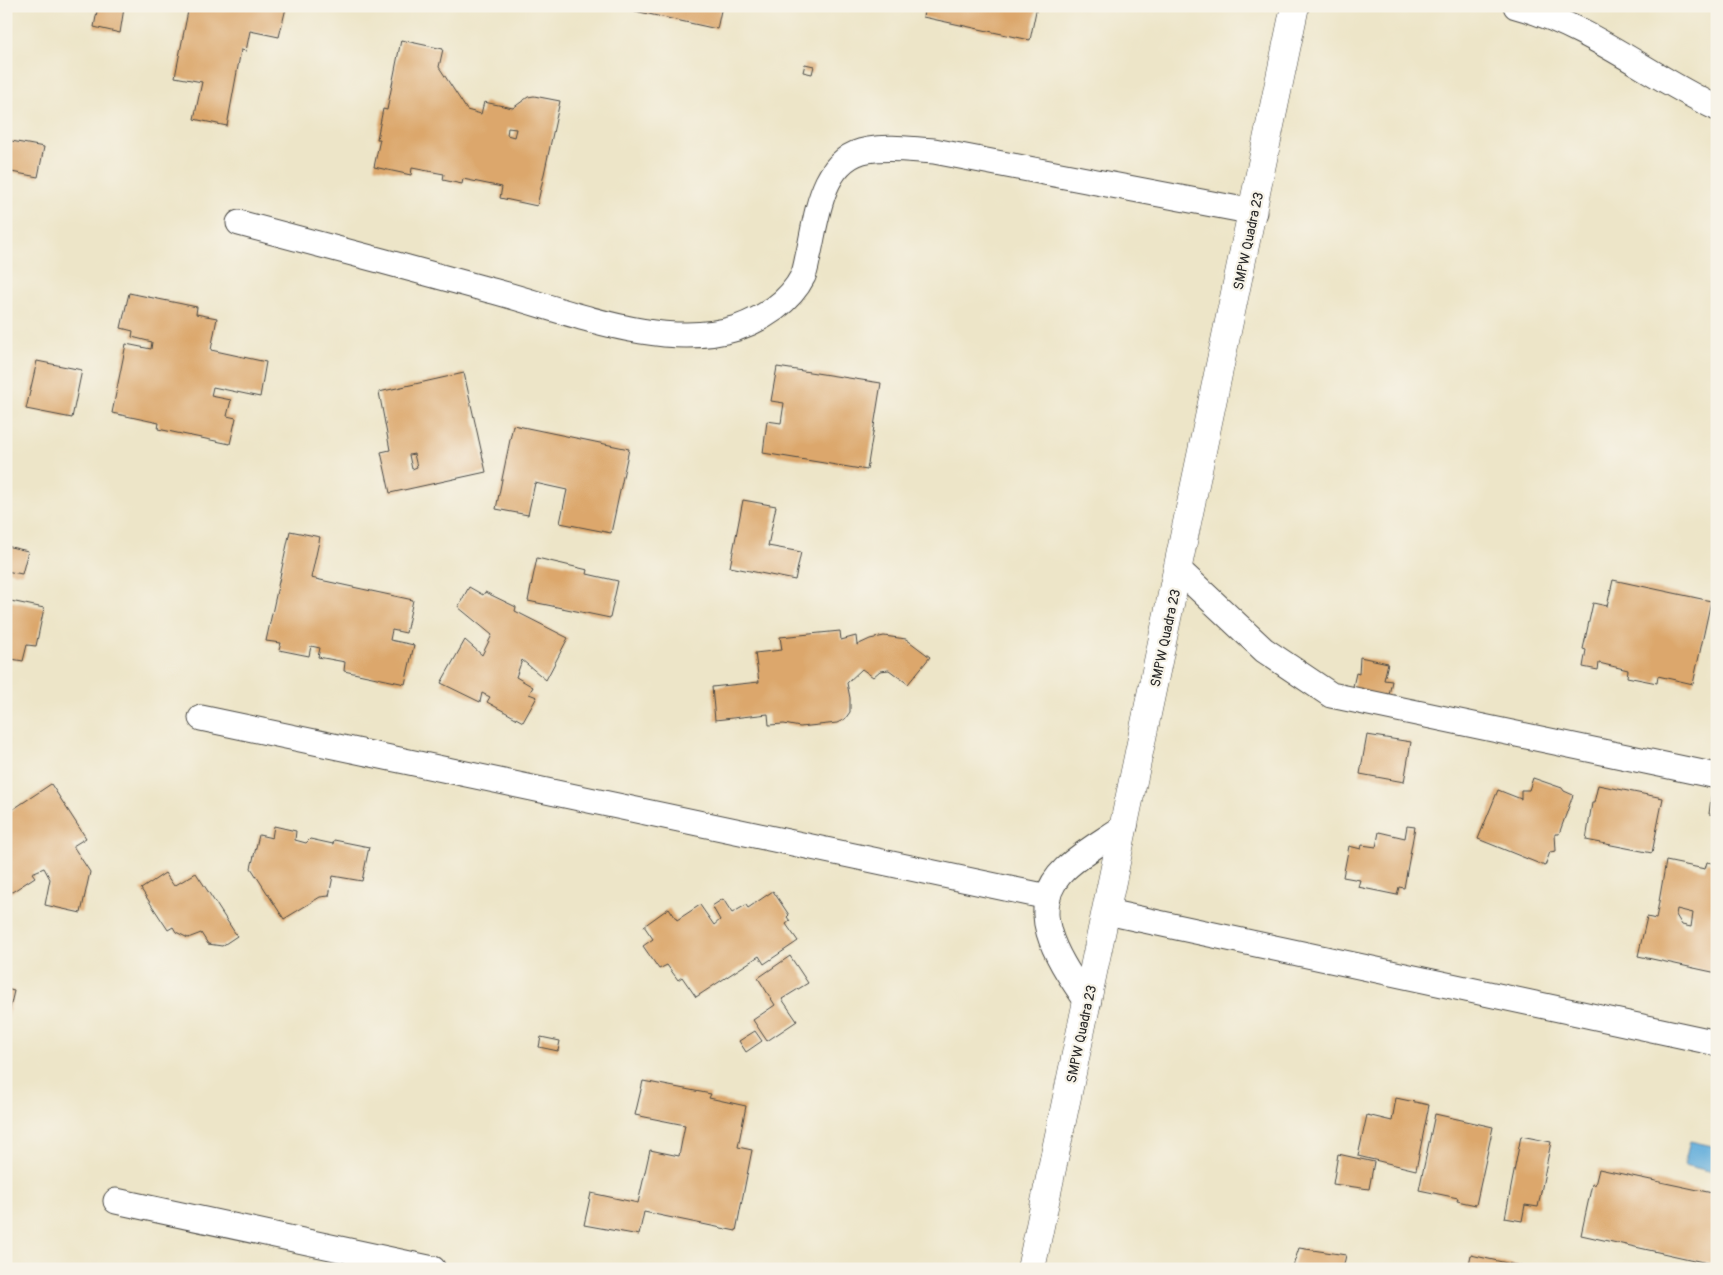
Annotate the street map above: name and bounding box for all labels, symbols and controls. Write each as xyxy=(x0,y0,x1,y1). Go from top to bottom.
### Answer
street label: SMPW Quadra 23 xyxy=(1230,190,1267,292)
street label: SMPW Quadra 23 xyxy=(1147,587,1184,689)
street label: SMPW Quadra 23 xyxy=(1063,983,1100,1085)

